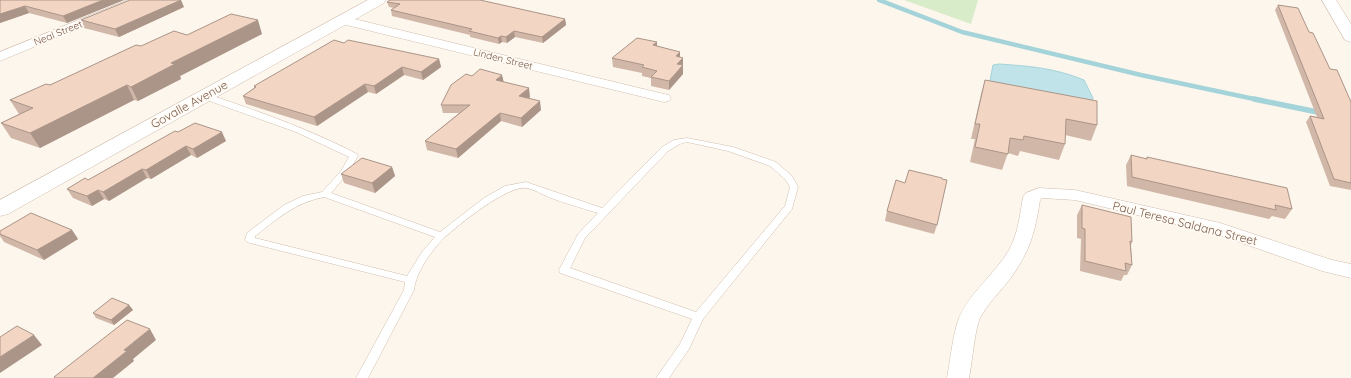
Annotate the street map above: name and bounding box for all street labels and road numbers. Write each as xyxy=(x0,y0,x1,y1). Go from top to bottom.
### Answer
street label: Neal Street xyxy=(32,17,85,49)
street label: Linden Street xyxy=(472,45,535,73)
street label: Govalle Avenue xyxy=(148,77,230,131)
street label: Paul Teresa Saldana Street xyxy=(1111,198,1259,248)

